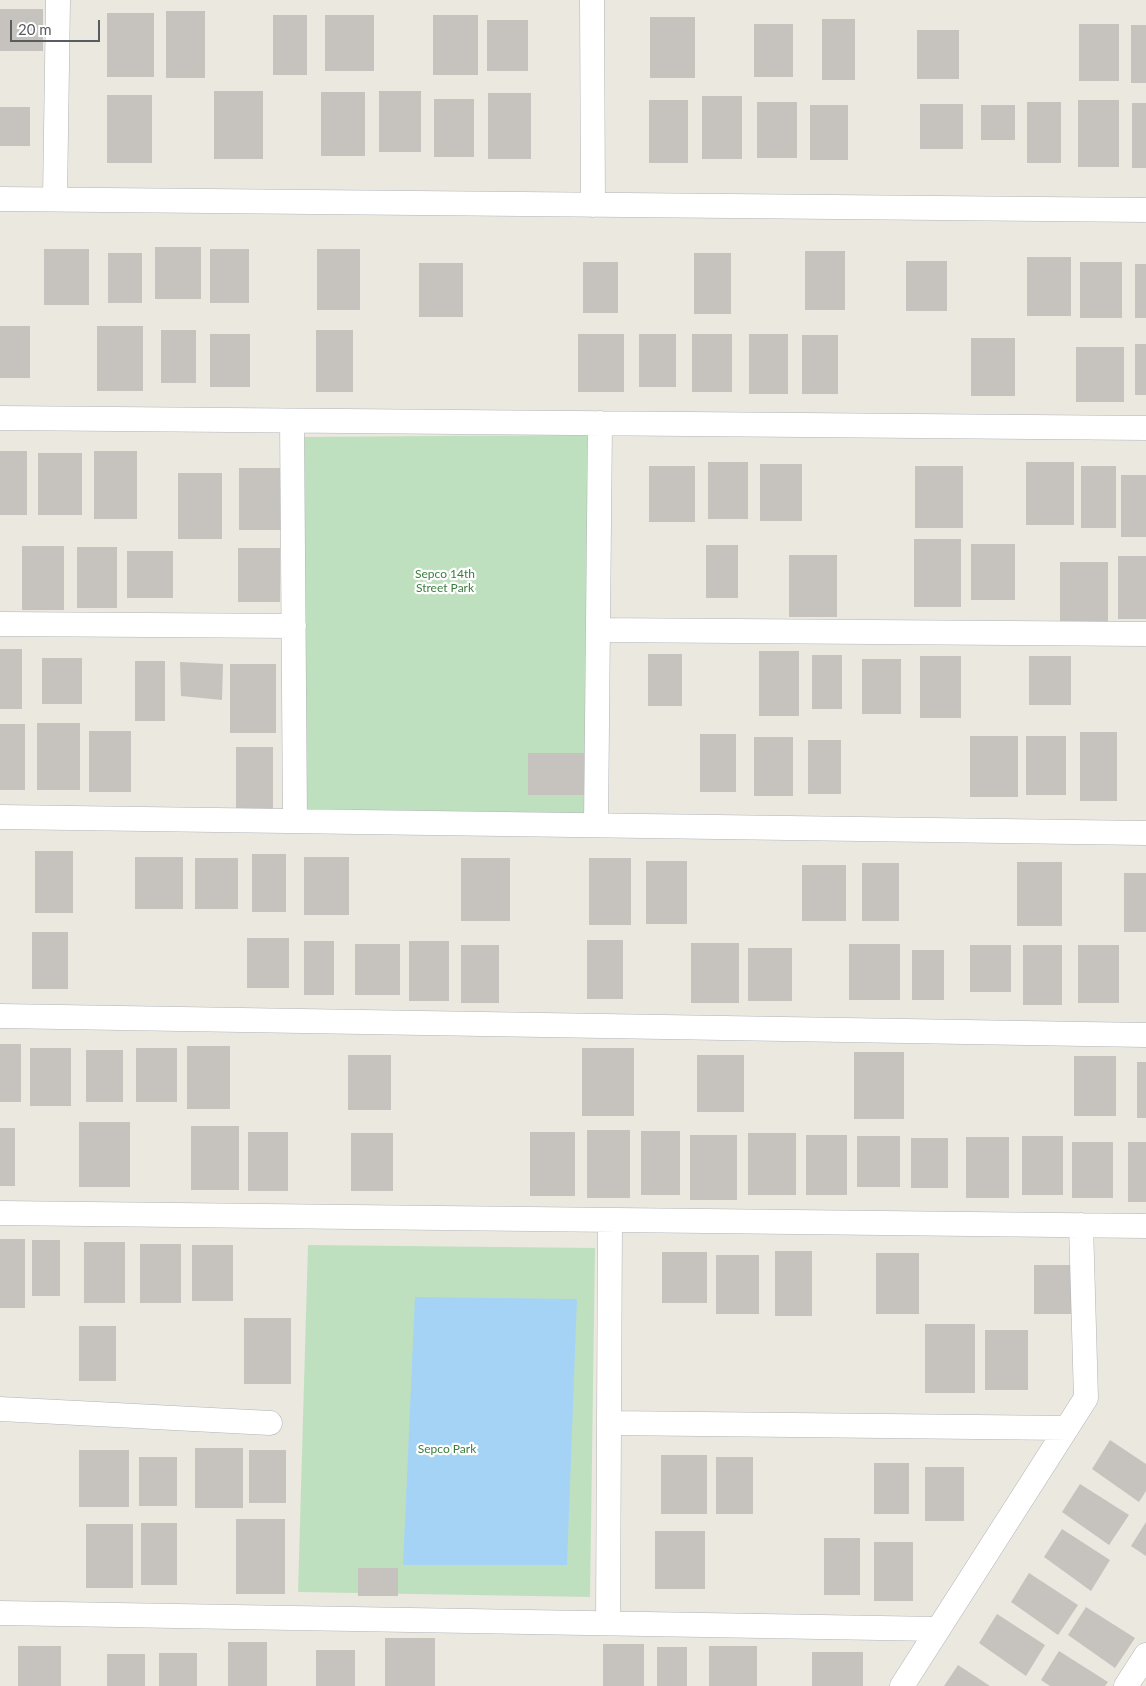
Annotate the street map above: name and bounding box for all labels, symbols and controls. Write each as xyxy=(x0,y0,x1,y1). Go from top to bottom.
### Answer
scale bar xyxy=(12,10,102,42)
text: 20 m xyxy=(18,20,52,38)
park label: Sepco 14th Street Park xyxy=(415,567,475,595)
park label: Sepco Park xyxy=(418,1442,476,1456)

